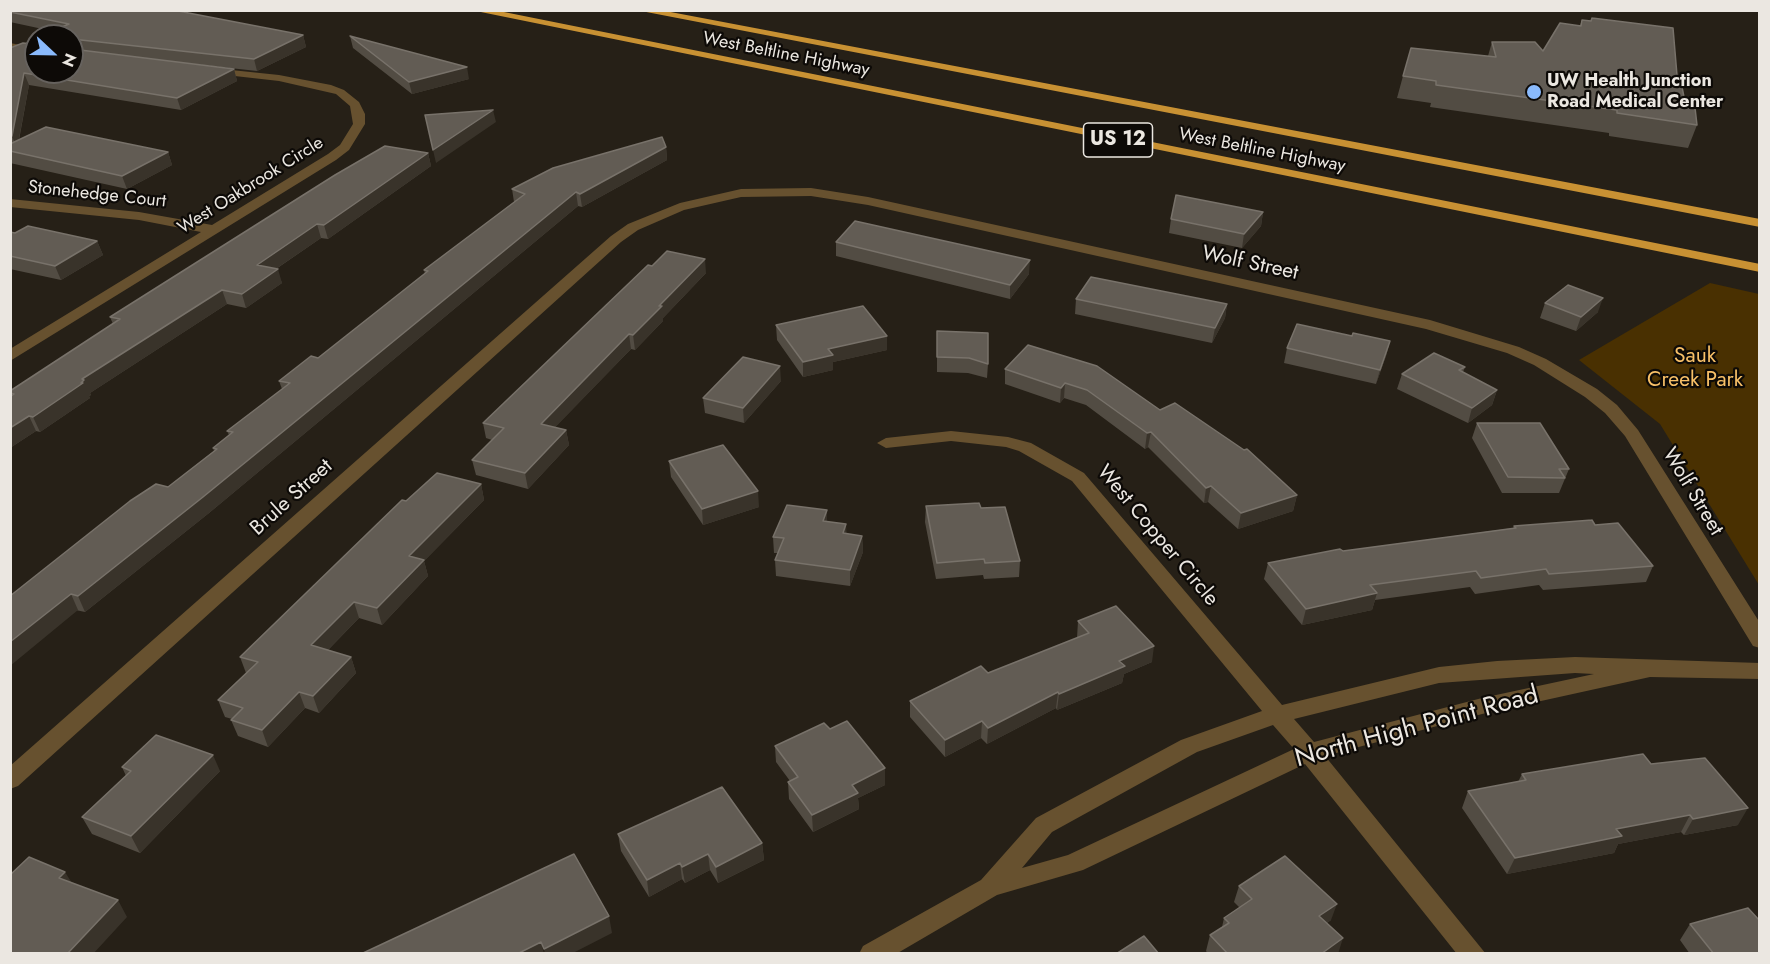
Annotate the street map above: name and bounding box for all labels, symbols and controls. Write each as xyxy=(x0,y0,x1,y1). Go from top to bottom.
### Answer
north arrow xyxy=(24,24,84,84)
street label: West Beltline Highway xyxy=(701,28,871,82)
text: N xyxy=(56,50,82,70)
place label: UW Health Junction Road Medical Center xyxy=(1547,71,1723,113)
marker: UW Health Junction Road Medical Center xyxy=(1525,83,1543,101)
road number: US 12 xyxy=(1084,123,1152,157)
street label: West Beltline Highway xyxy=(1177,124,1347,178)
street label: West Oakbrook Circle xyxy=(174,132,328,240)
street label: Stonehedge Court xyxy=(27,177,167,213)
street label: Wolf Street xyxy=(1200,242,1300,286)
park label: Sauk Creek Park xyxy=(1647,344,1743,394)
street label: Wolf Street xyxy=(1656,444,1728,540)
street label: Brule Street xyxy=(246,455,338,541)
street label: West Copper Circle xyxy=(1091,460,1223,612)
street label: North High Point Road xyxy=(1292,680,1542,776)

